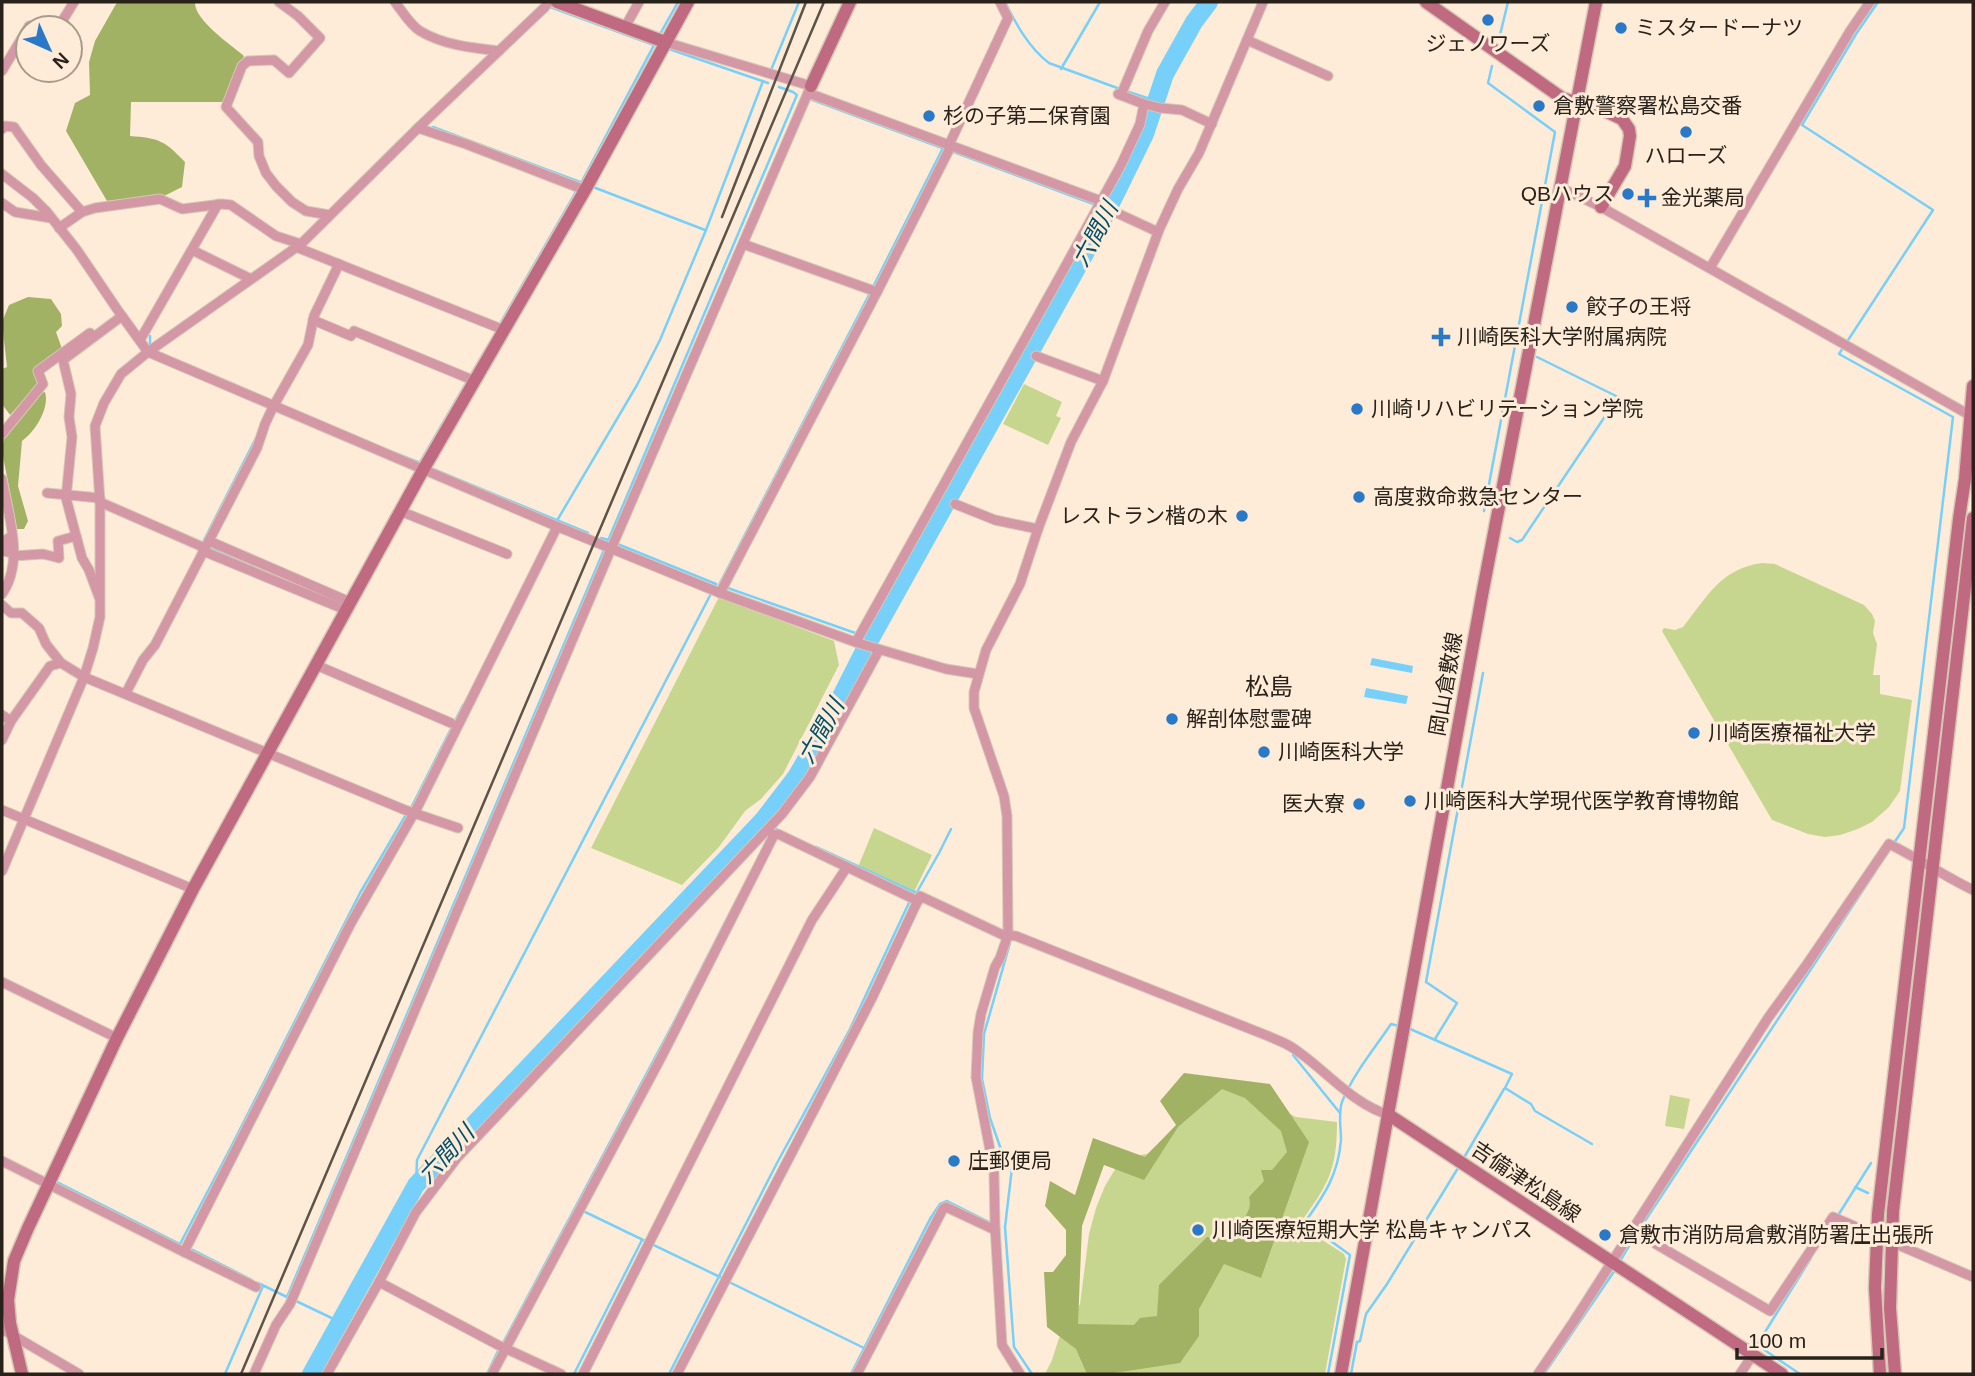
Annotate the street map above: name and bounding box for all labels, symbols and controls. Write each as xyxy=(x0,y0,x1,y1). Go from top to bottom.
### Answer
marker: ジェノワーズ xyxy=(1480,12,1496,28)
north arrow xyxy=(14,14,84,84)
place label: ミスタードーナツ xyxy=(1635,16,1803,39)
marker: ミスタードーナツ xyxy=(1613,20,1629,36)
place label: ジェノワーズ xyxy=(1426,32,1550,55)
text: N xyxy=(48,48,73,73)
place label: 倉敷警察署松島交番 xyxy=(1553,94,1742,117)
marker: 倉敷警察署松島交番 xyxy=(1531,98,1547,114)
place label: 杉の子第二保育園 xyxy=(943,104,1111,127)
marker: 杉の子第二保育園 xyxy=(921,108,937,124)
marker: ハローズ xyxy=(1678,124,1694,140)
place label: ハローズ xyxy=(1645,144,1727,167)
place label: QBハウス xyxy=(1521,182,1614,205)
marker: QBハウス xyxy=(1620,186,1636,202)
place label: 金光薬局 xyxy=(1661,186,1745,209)
marker: 金光薬局 xyxy=(1639,190,1655,206)
water label: 六間川 xyxy=(1067,195,1124,271)
place label: 餃子の王将 xyxy=(1586,295,1691,318)
marker: 餃子の王将 xyxy=(1564,299,1580,315)
place label: 川崎医科大学附属病院 xyxy=(1457,325,1667,348)
marker: 川崎医科大学附属病院 xyxy=(1431,327,1451,347)
place label: 川崎リハビリテーション学院 xyxy=(1371,397,1644,420)
marker: 川崎リハビリテーション学院 xyxy=(1349,401,1365,417)
place label: 高度救命救急センター xyxy=(1373,485,1583,508)
marker: 高度救命救急センター xyxy=(1351,489,1367,505)
place label: レストラン楷の木 xyxy=(1060,504,1228,527)
marker: レストラン楷の木 xyxy=(1234,508,1250,524)
street label: 岡山倉敷線 xyxy=(1425,630,1466,738)
district label: 松島 xyxy=(1245,673,1293,700)
water label: 六間川 xyxy=(793,692,851,767)
place label: 解剖体慰霊碑 xyxy=(1186,707,1312,730)
marker: 解剖体慰霊碑 xyxy=(1164,711,1180,727)
place label: 川崎医療福祉大学 xyxy=(1708,721,1876,744)
marker: 川崎医療福祉大学 xyxy=(1686,725,1702,741)
place label: 川崎医科大学 xyxy=(1278,740,1404,763)
marker: 川崎医科大学 xyxy=(1256,744,1272,760)
place label: 川崎医科大学現代医学教育博物館 xyxy=(1424,789,1739,812)
place label: 医大寮 xyxy=(1282,792,1345,815)
marker: 川崎医科大学現代医学教育博物館 xyxy=(1402,793,1418,809)
marker: 医大寮 xyxy=(1351,796,1367,812)
water label: 六間川 xyxy=(413,1118,481,1188)
street label: 吉備津松島線 xyxy=(1468,1137,1585,1226)
place label: 庄郵便局 xyxy=(968,1149,1052,1172)
marker: 庄郵便局 xyxy=(946,1153,962,1169)
place label: 川崎医療短期大学 松島キャンパス xyxy=(1212,1218,1533,1241)
marker: 川崎医療短期大学 松島キャンパス xyxy=(1190,1222,1206,1238)
place label: 倉敷市消防局倉敷消防署庄出張所 xyxy=(1619,1223,1934,1246)
marker: 倉敷市消防局倉敷消防署庄出張所 xyxy=(1597,1227,1613,1243)
scale bar xyxy=(1737,1316,1882,1360)
text: 100 m xyxy=(1748,1329,1806,1352)

